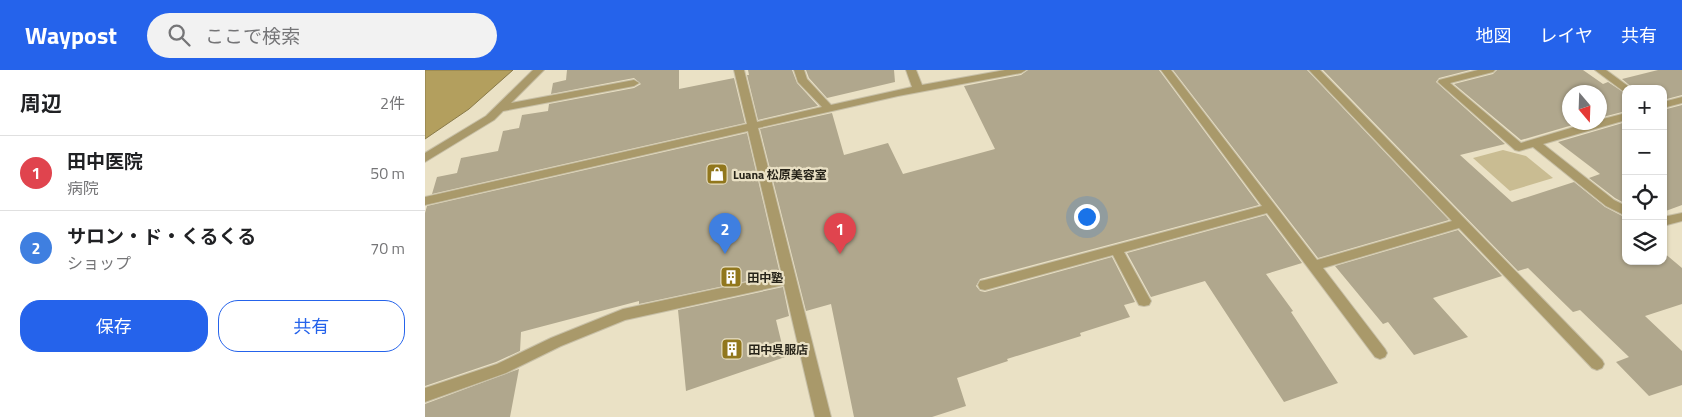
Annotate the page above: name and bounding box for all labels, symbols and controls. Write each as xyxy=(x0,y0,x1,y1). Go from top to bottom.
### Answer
search box xyxy=(147,13,497,58)
text: Waypost xyxy=(25,17,117,53)
icon: search xyxy=(165,21,193,49)
text: ここで検索 xyxy=(205,21,300,50)
text: 地図 xyxy=(1476,22,1512,49)
text: レイヤ xyxy=(1540,22,1593,49)
text: 共有 xyxy=(1621,22,1657,49)
north arrow xyxy=(1562,85,1607,130)
map controls xyxy=(1622,85,1667,265)
button: + xyxy=(1622,85,1667,130)
text: 周辺 xyxy=(20,87,62,119)
text: 2件 xyxy=(380,91,405,115)
button: − xyxy=(1622,130,1667,175)
text: 田中医院 xyxy=(67,146,143,175)
text: 1 xyxy=(32,161,40,185)
text: 50 m xyxy=(370,161,405,185)
shop icon: Luana 松原美容室 xyxy=(705,162,729,186)
place label: Luana 松原美容室 xyxy=(733,165,827,184)
button: locate xyxy=(1622,175,1667,220)
text: 病院 xyxy=(67,176,99,200)
your location xyxy=(1074,204,1100,230)
pin: 2 xyxy=(709,213,741,254)
pin: 1 xyxy=(824,213,856,254)
button: layers xyxy=(1622,220,1667,265)
text: サロン・ド・くるくる xyxy=(67,221,256,250)
text: 2 xyxy=(32,236,40,260)
text: 70 m xyxy=(370,236,405,260)
text: ショップ xyxy=(67,251,131,275)
building icon: 田中塾 xyxy=(719,265,743,289)
place label: 田中塾 xyxy=(747,268,783,287)
button: 保存 xyxy=(20,300,208,352)
button: 共有 xyxy=(218,300,405,352)
building icon: 田中呉服店 xyxy=(720,337,744,361)
place label: 田中呉服店 xyxy=(748,340,808,359)

